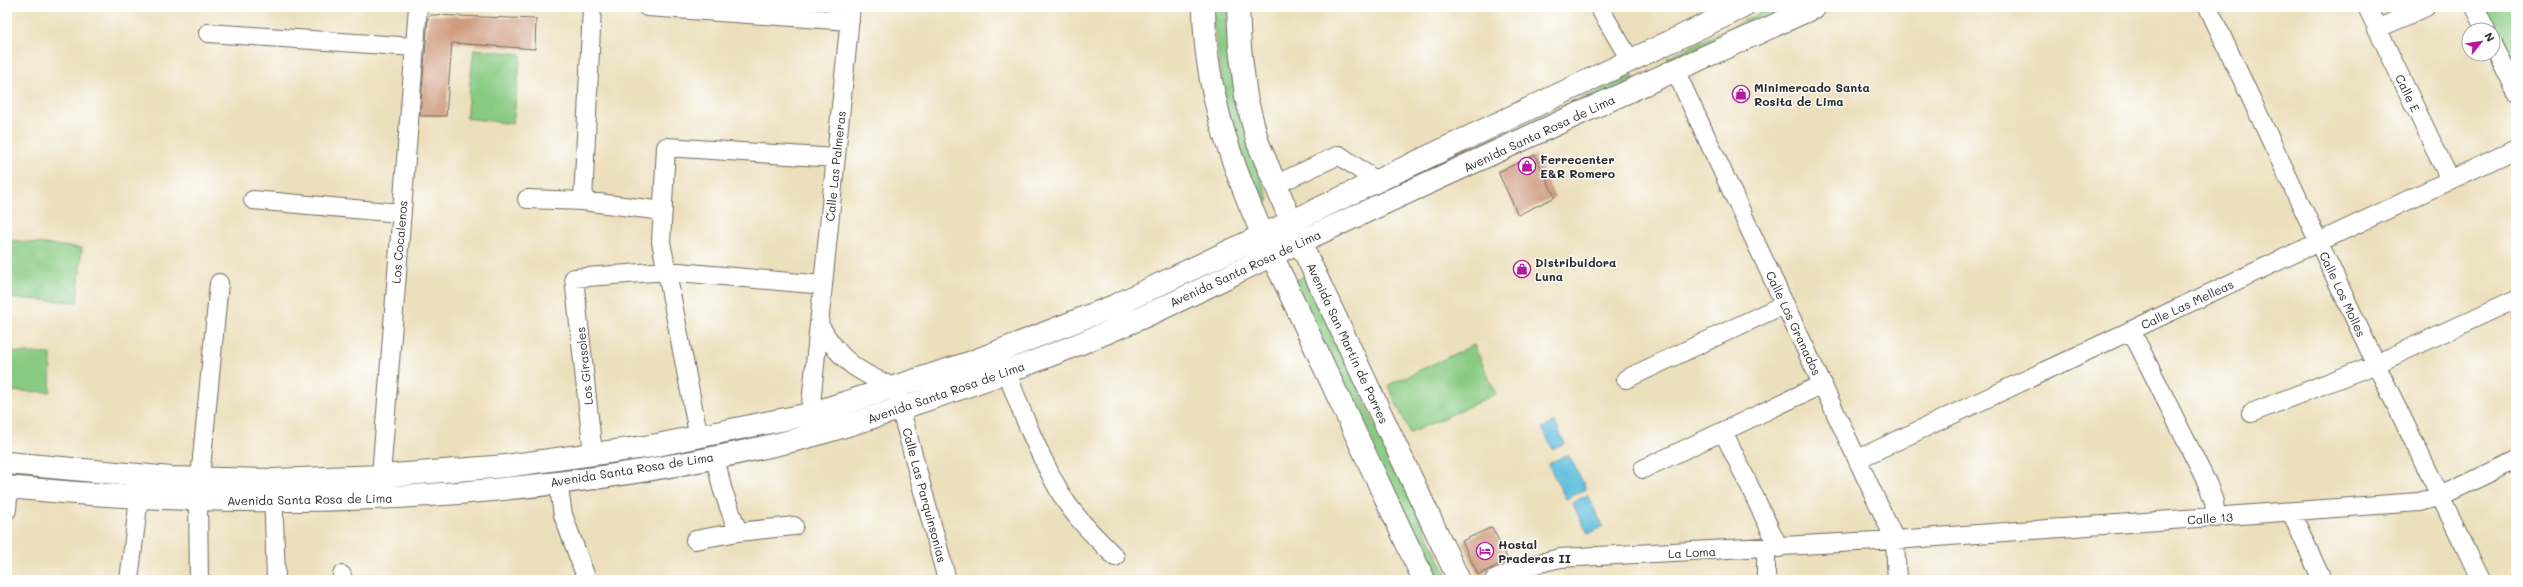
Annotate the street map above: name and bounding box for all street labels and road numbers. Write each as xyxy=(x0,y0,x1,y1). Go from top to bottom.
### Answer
street label: Calle E xyxy=(2392,71,2424,115)
street label: Avenida Santa Rosa de Lima xyxy=(1461,91,1617,175)
street label: Calle Las Palmeras xyxy=(821,110,849,222)
street label: Los Cocalenos xyxy=(387,200,411,284)
street label: Avenida Santa Rosa de Lima xyxy=(1167,226,1323,310)
street label: Calle Los Molles xyxy=(2316,249,2370,339)
street label: Avenida San Martín de Porres xyxy=(1304,260,1393,426)
street label: Calle Los Granados xyxy=(1763,268,1825,378)
street label: Calle Las Melleas xyxy=(2138,275,2236,333)
street label: Los Girasoles xyxy=(572,326,596,406)
street label: Avenida Santa Rosa de Lima xyxy=(865,358,1027,426)
street label: Calle Las Parquinsonias xyxy=(899,426,951,564)
street label: Avenida Santa Rosa de Lima xyxy=(549,448,715,490)
street label: Avenida Santa Rosa de Lima xyxy=(227,490,393,508)
street label: Calle 13 xyxy=(2187,508,2233,528)
street label: La Loma xyxy=(1668,543,1716,561)

